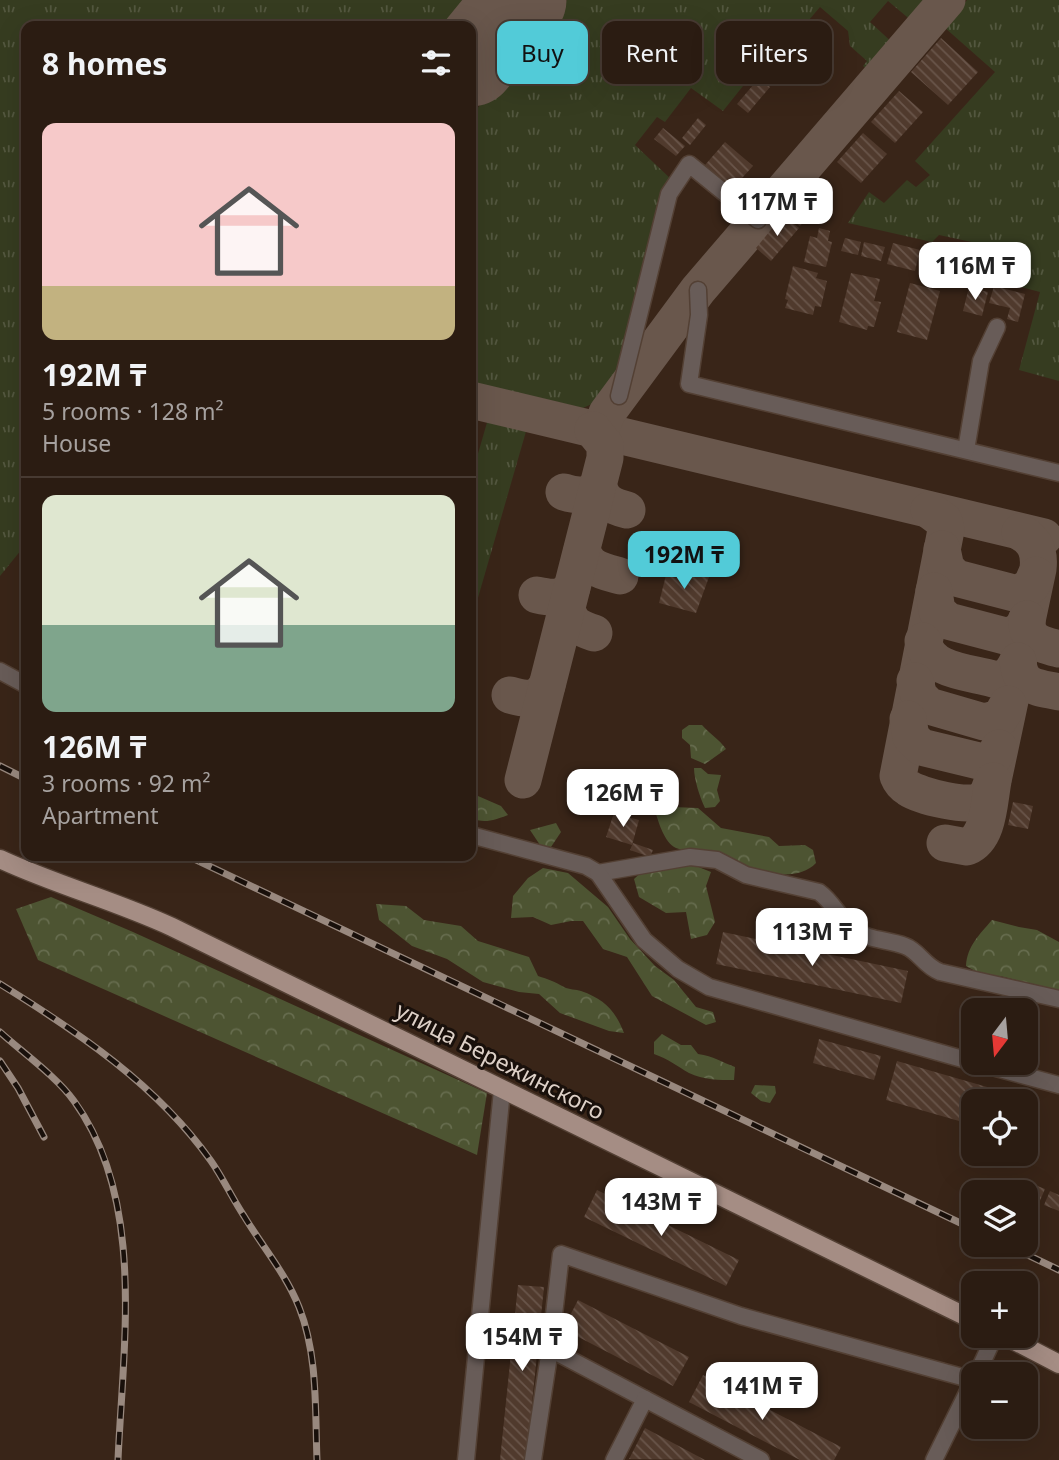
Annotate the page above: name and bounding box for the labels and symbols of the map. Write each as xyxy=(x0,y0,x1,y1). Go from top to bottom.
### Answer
pin: 117M ₸ xyxy=(720,178,834,238)
pin: 116M ₸ xyxy=(918,243,1032,302)
pin: 192M ₸ xyxy=(627,532,741,591)
pin: 126M ₸ xyxy=(566,770,680,829)
pin: 113M ₸ xyxy=(755,908,869,968)
street label: улица Бережинского xyxy=(391,994,610,1127)
north arrow xyxy=(961,998,1038,1074)
pin: 143M ₸ xyxy=(604,1178,718,1238)
pin: 154M ₸ xyxy=(465,1314,579,1373)
pin: 141M ₸ xyxy=(705,1362,819,1422)

